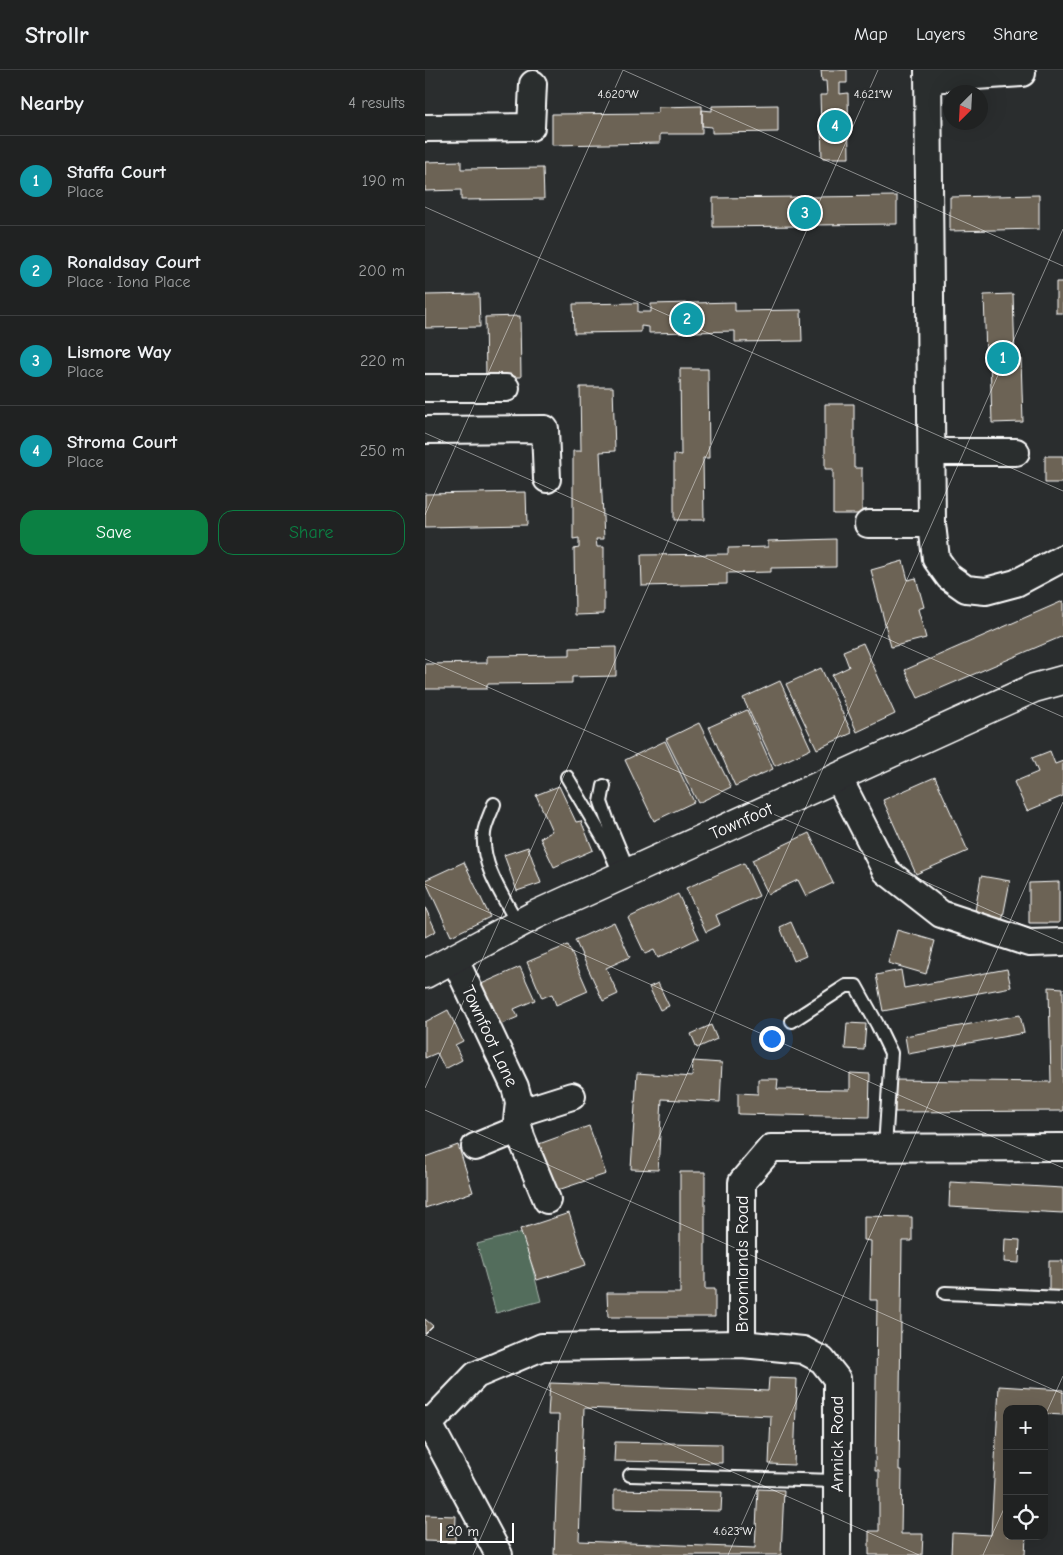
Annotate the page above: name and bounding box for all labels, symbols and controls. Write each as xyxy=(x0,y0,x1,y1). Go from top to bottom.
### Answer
text: Strollr xyxy=(25,21,89,49)
text: Map xyxy=(854,24,888,45)
text: Layers xyxy=(916,24,965,45)
text: Share xyxy=(993,24,1038,45)
north arrow xyxy=(943,85,988,130)
text: 4.620°W xyxy=(597,87,639,101)
text: 4.621°W xyxy=(854,87,893,101)
text: Nearby xyxy=(20,91,84,115)
text: 4 results xyxy=(348,94,405,112)
pin: 4 xyxy=(819,107,851,145)
text: Staffa Court xyxy=(67,161,166,183)
text: 1 xyxy=(33,172,39,190)
text: 190 m xyxy=(362,172,405,190)
text: Place xyxy=(67,183,103,201)
pin: 3 xyxy=(789,194,821,232)
text: Ronaldsay Court xyxy=(67,251,200,273)
text: 2 xyxy=(32,262,40,280)
text: 200 m xyxy=(359,262,405,280)
text: Place · Iona Place xyxy=(67,273,191,291)
pin: 2 xyxy=(671,300,703,338)
pin: 1 xyxy=(987,339,1019,377)
text: Lismore Way xyxy=(67,341,171,363)
text: 3 xyxy=(32,352,40,370)
text: 220 m xyxy=(360,352,405,370)
text: Place xyxy=(67,363,103,381)
text: Stroma Court xyxy=(67,431,177,453)
text: 4 xyxy=(32,442,40,460)
text: 250 m xyxy=(360,442,405,460)
text: Place xyxy=(67,453,103,471)
button: Save xyxy=(20,510,208,555)
button: Share xyxy=(218,510,405,555)
street label: Townfoot xyxy=(707,798,777,845)
street label: Townfoot Lane xyxy=(457,982,522,1090)
your location xyxy=(759,1026,785,1052)
street label: Broomlands Road xyxy=(732,1195,753,1333)
street label: Annick Road xyxy=(827,1396,848,1492)
map controls xyxy=(1003,1405,1048,1540)
button: + xyxy=(1003,1405,1048,1450)
button: − xyxy=(1003,1450,1048,1495)
button: locate xyxy=(1003,1495,1048,1540)
scale bar xyxy=(440,1520,514,1543)
text: 20 m xyxy=(447,1523,479,1540)
text: 4.623°W xyxy=(713,1524,754,1538)

